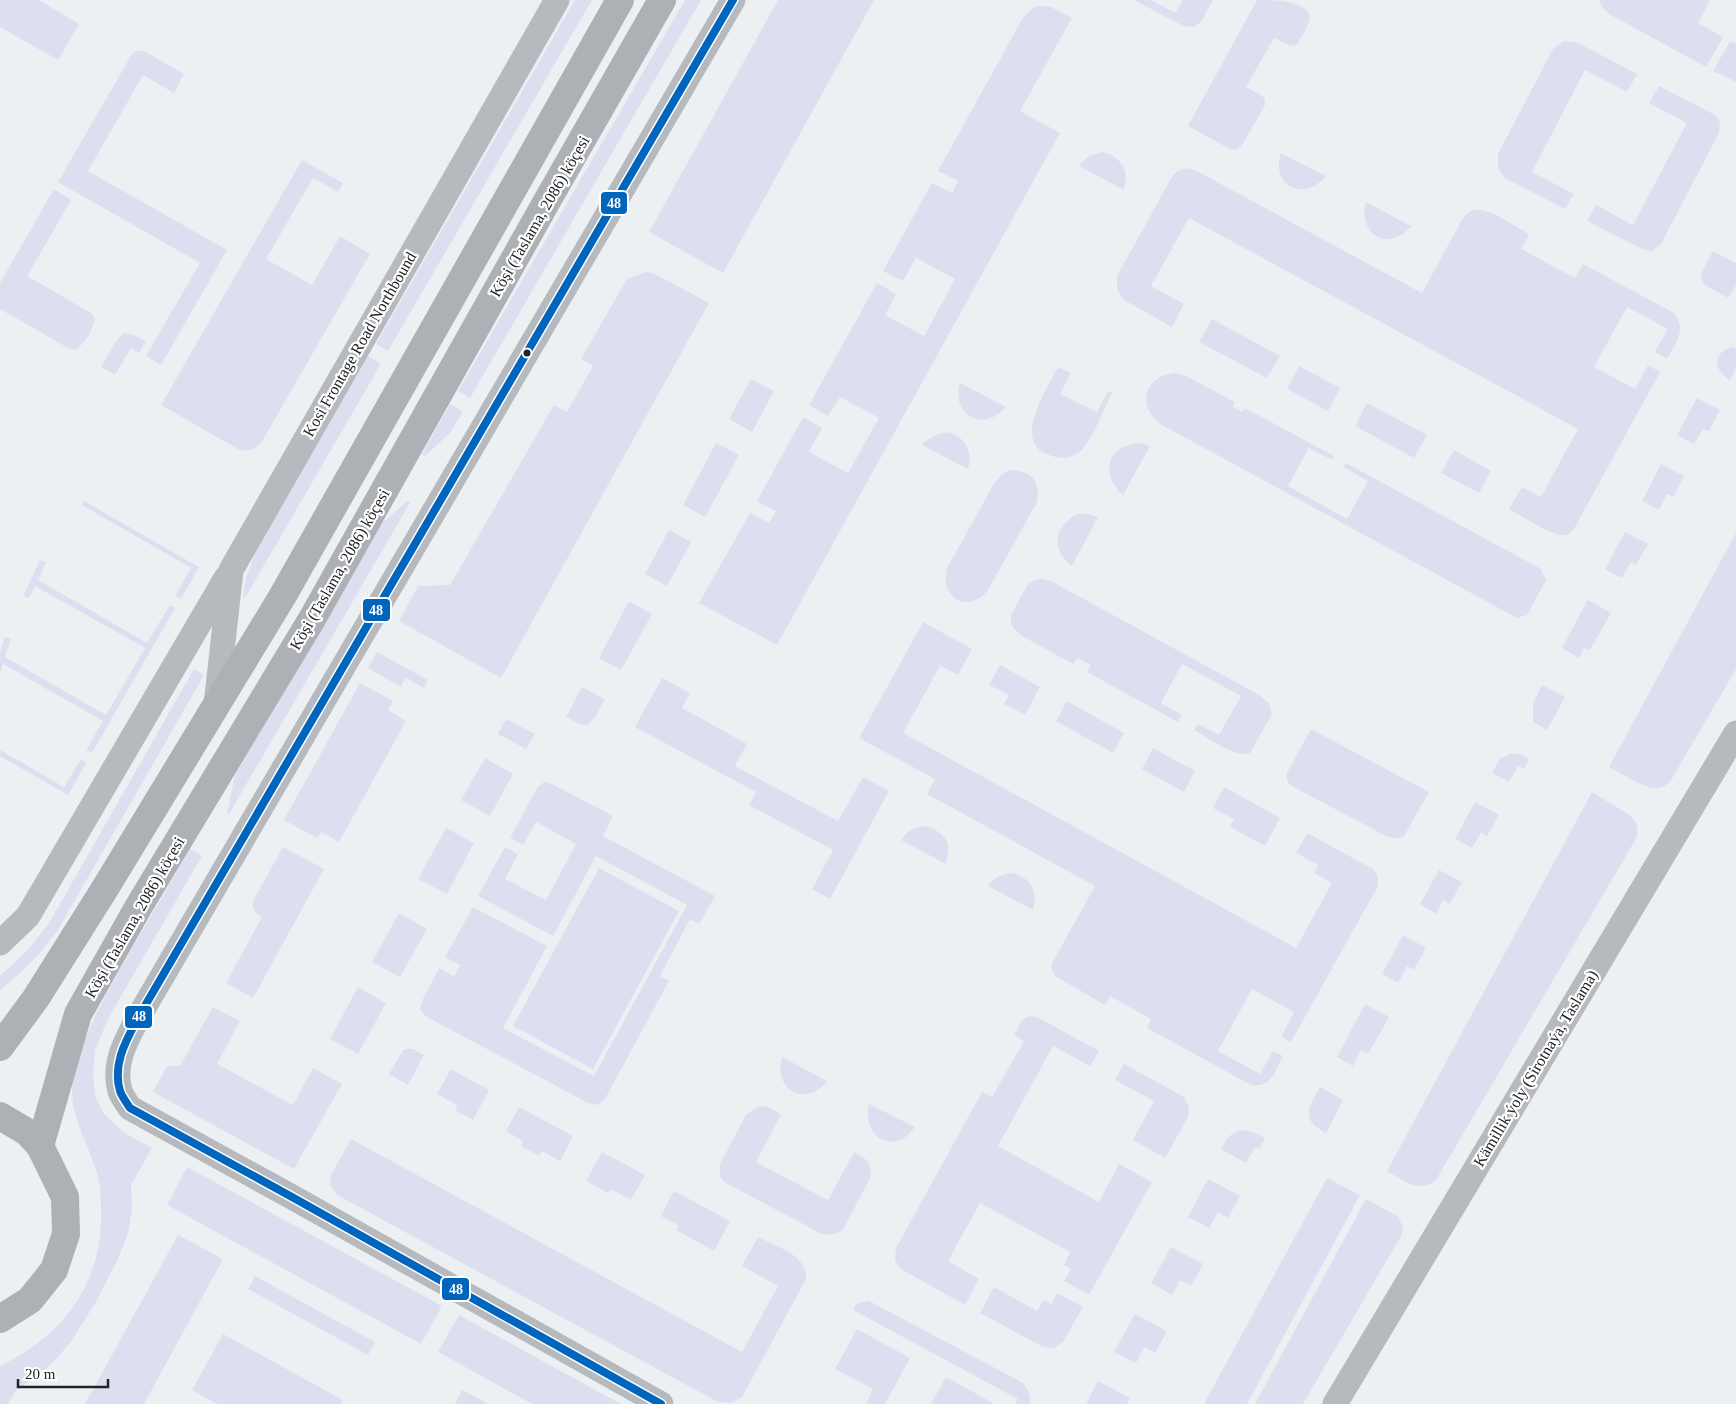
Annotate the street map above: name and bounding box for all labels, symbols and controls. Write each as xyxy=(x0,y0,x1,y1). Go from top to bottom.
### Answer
street label: Köşi (Taslama, 2086) köçesi xyxy=(486,132,594,300)
line badge: 48 xyxy=(600,191,628,215)
text: 48 xyxy=(607,196,621,211)
street label: Kosi Frontage Road Northbound xyxy=(300,249,420,440)
unlabelled marker xyxy=(522,348,532,358)
street label: Köşi (Taslama, 2086) köçesi xyxy=(286,485,394,653)
line badge: 48 xyxy=(362,598,391,622)
text: 48 xyxy=(369,603,383,618)
street label: Köşi (Taslama, 2086) köçesi xyxy=(81,833,189,1001)
street label: Kämillik ýoly (Sirotnaýa, Taslama) xyxy=(1470,967,1602,1170)
line badge: 48 xyxy=(124,1005,153,1029)
text: 48 xyxy=(132,1009,146,1024)
line badge: 48 xyxy=(441,1277,470,1301)
text: 48 xyxy=(449,1282,463,1297)
scale bar xyxy=(18,1356,108,1388)
text: 20 m xyxy=(25,1366,56,1382)

